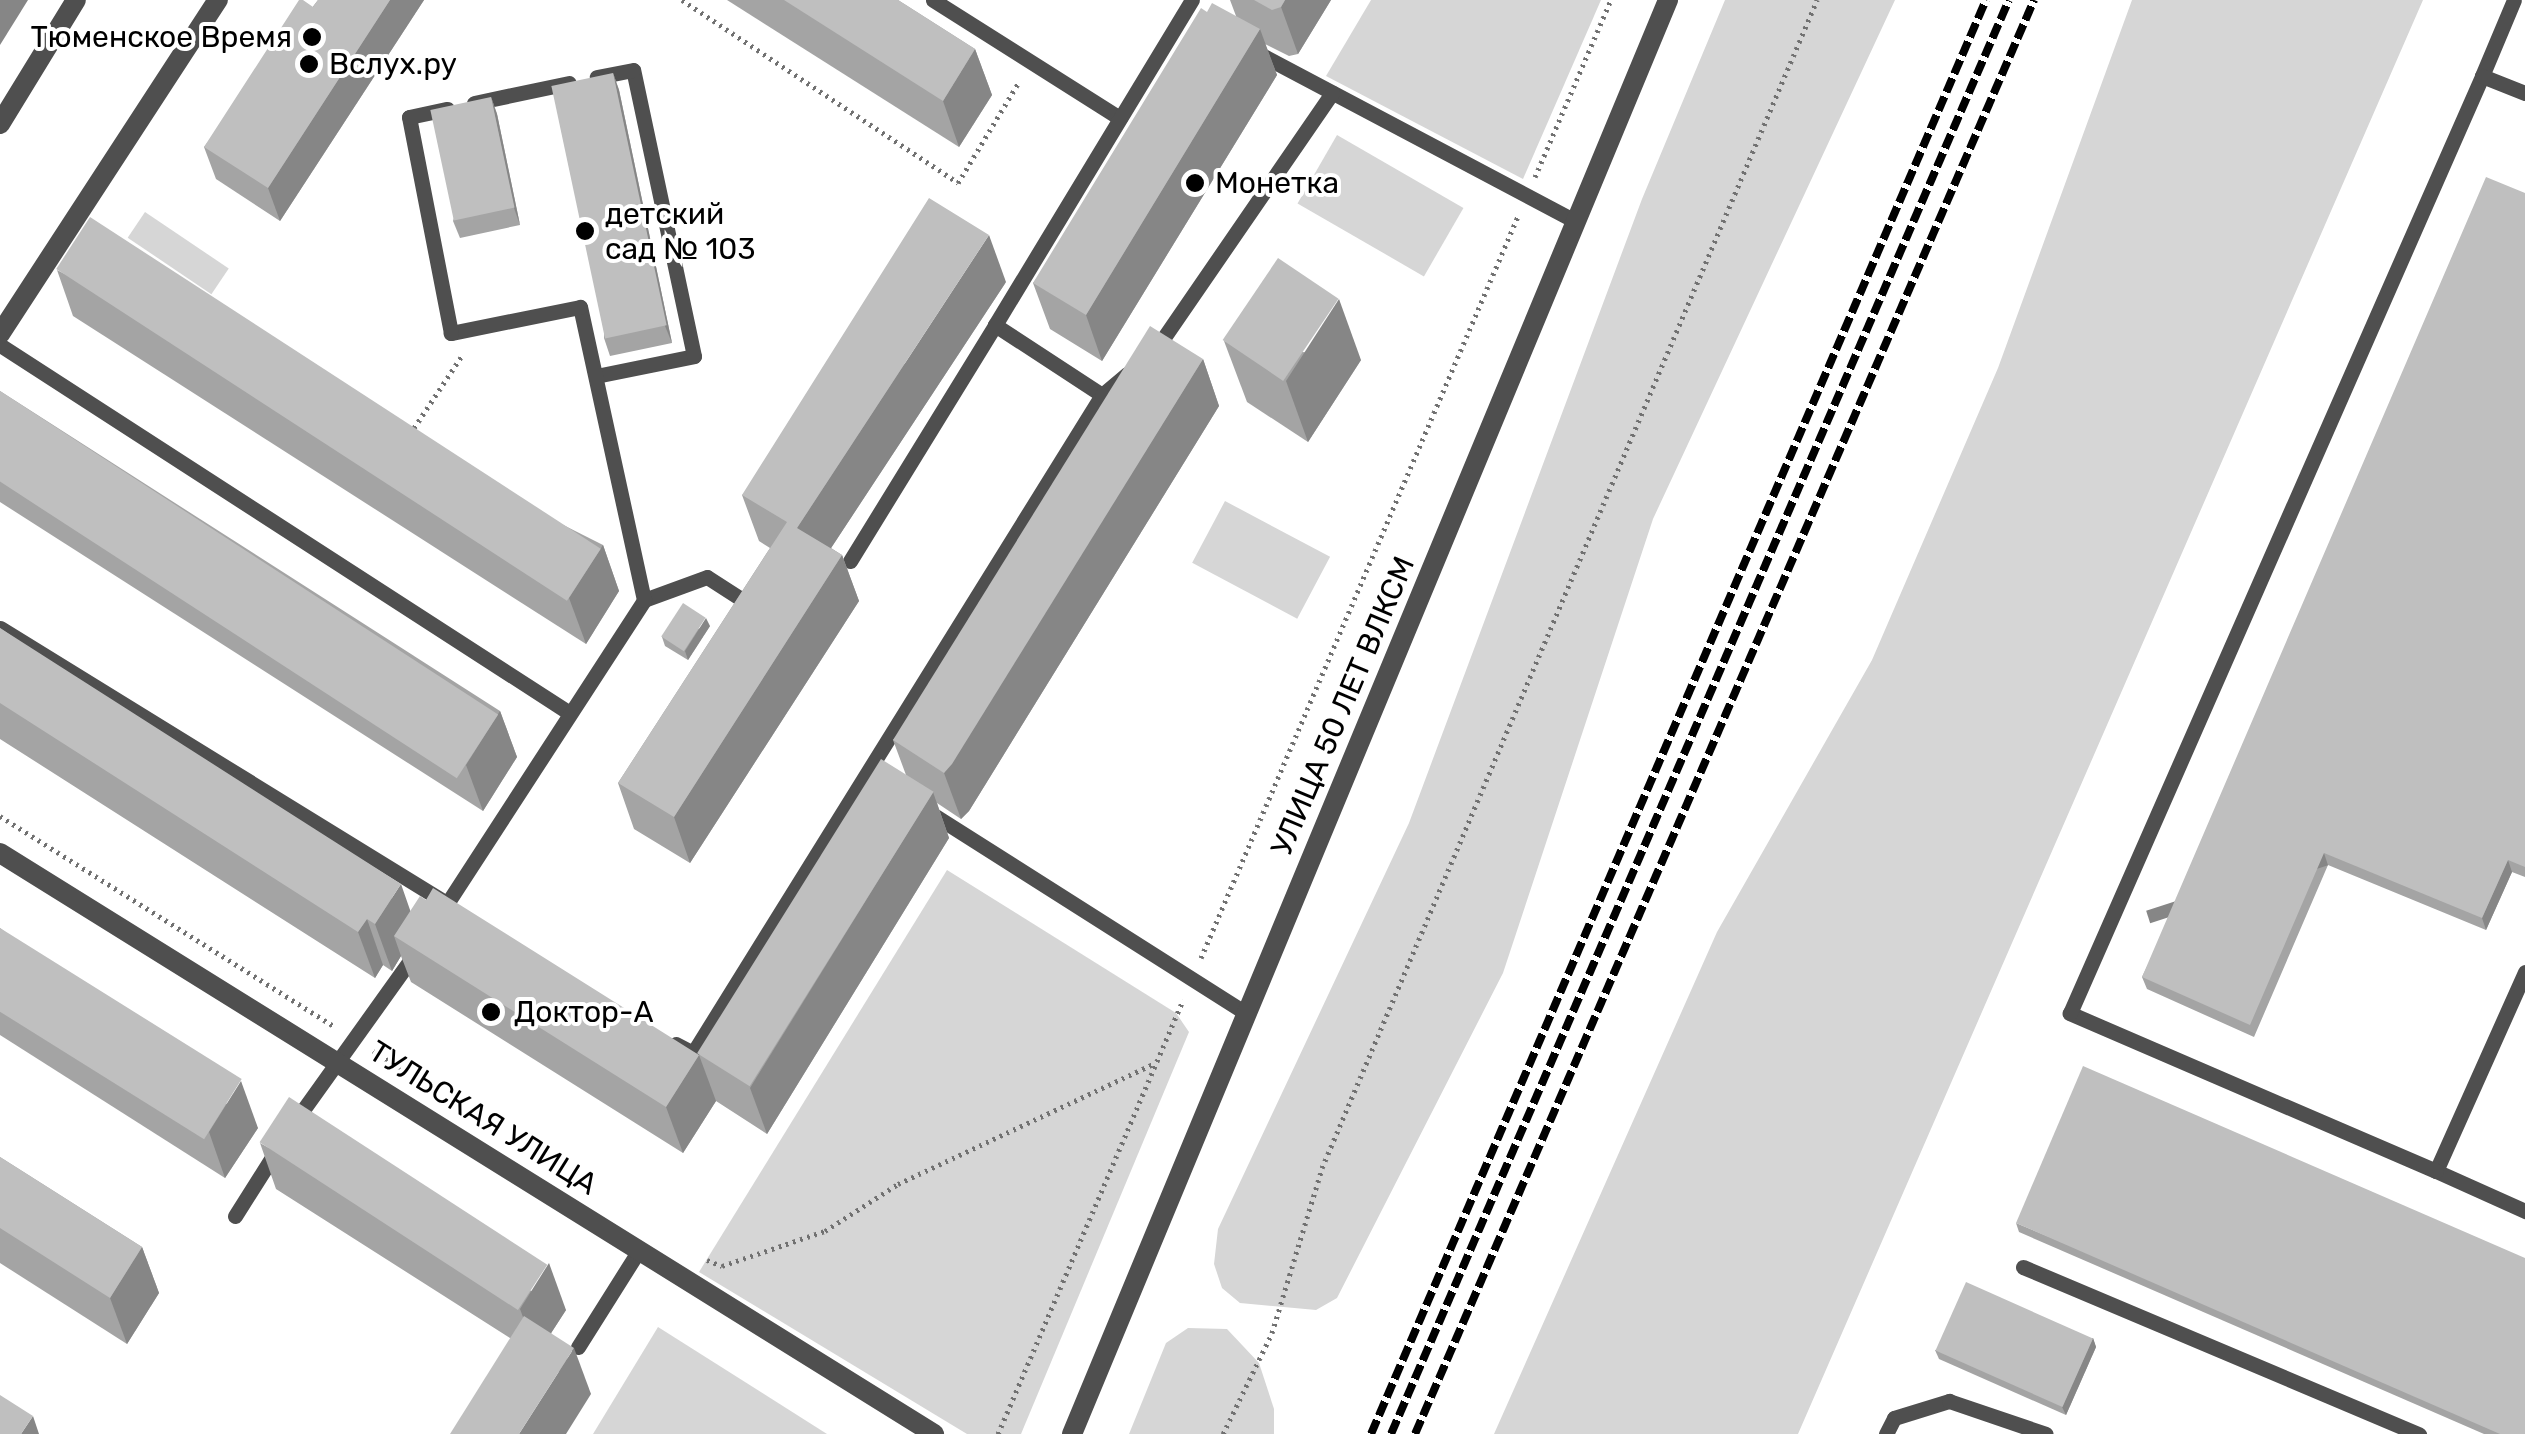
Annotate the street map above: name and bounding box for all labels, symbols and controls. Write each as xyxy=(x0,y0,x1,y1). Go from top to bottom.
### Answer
place label: Тюменское Время xyxy=(30,19,292,55)
marker: Тюменское Время xyxy=(301,26,323,48)
place label: Вслух.ру xyxy=(329,46,457,82)
marker: Вслух.ру xyxy=(298,53,320,75)
place label: Монетка xyxy=(1215,165,1339,201)
marker: Монетка xyxy=(1184,172,1206,194)
place label: детский сад № 103 xyxy=(605,196,755,266)
marker: детский сад № 103 xyxy=(574,220,596,242)
street label: УЛИЦА 50 ЛЕТ ВЛКСМ xyxy=(1264,551,1422,861)
place label: Доктор-А xyxy=(514,994,654,1030)
marker: Доктор-А xyxy=(478,999,504,1025)
street label: ТУЛЬСКАЯ УЛИЦА xyxy=(362,1033,604,1203)

